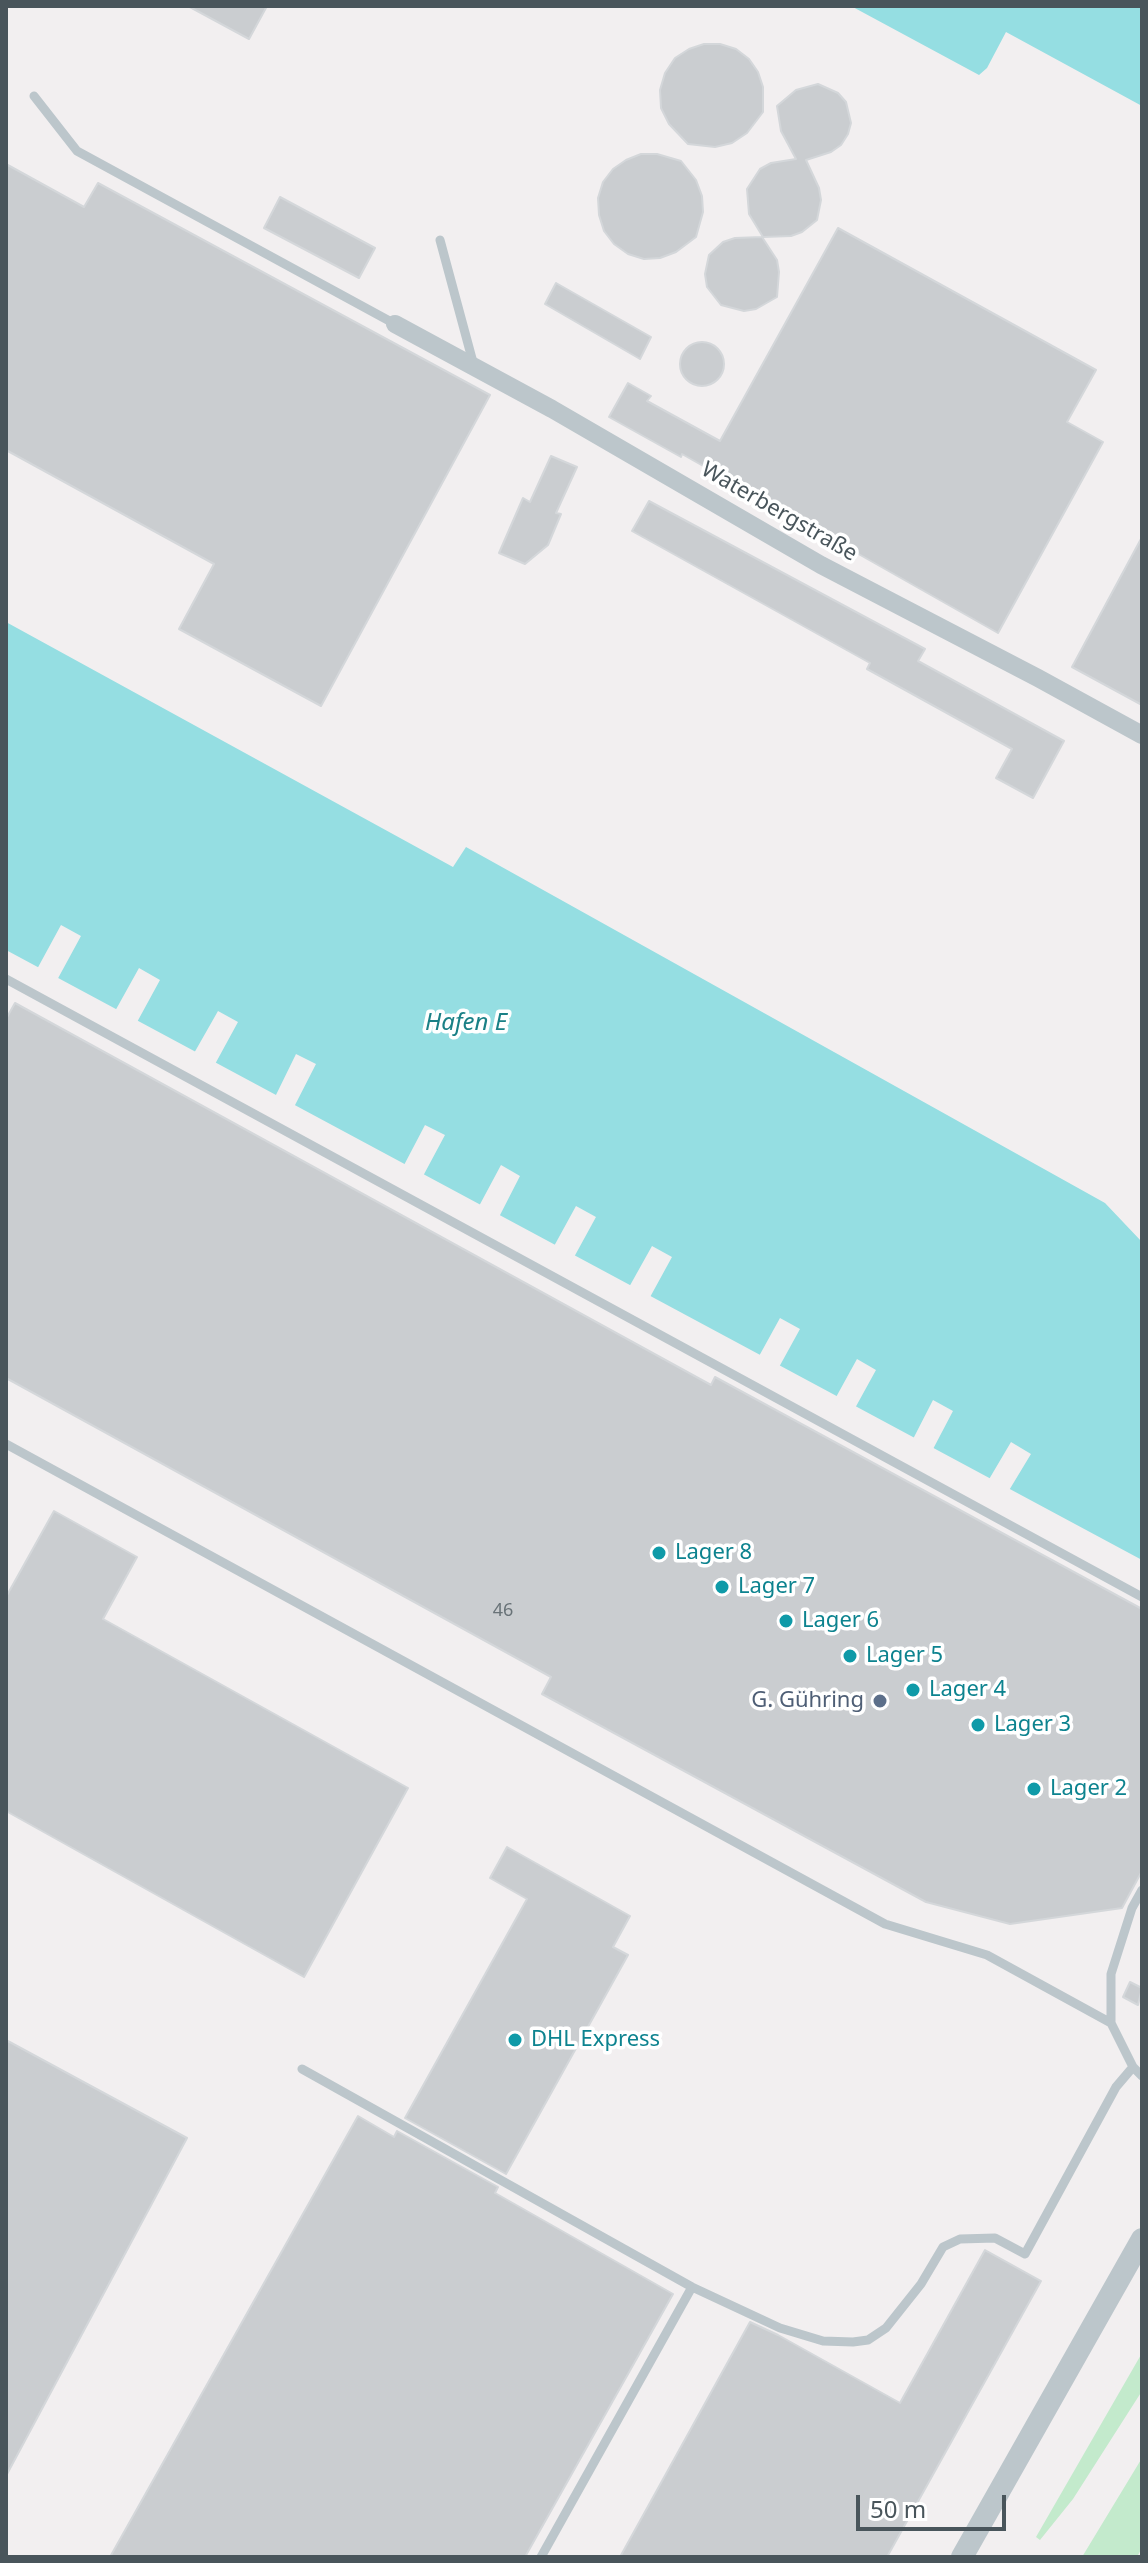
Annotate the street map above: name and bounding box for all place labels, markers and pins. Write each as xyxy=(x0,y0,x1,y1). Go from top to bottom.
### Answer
place label: Lager 8 xyxy=(675,1540,752,1566)
marker: Lager 8 xyxy=(650,1544,668,1562)
place label: Lager 7 xyxy=(738,1574,815,1600)
marker: Lager 7 xyxy=(713,1578,731,1596)
place label: Lager 6 xyxy=(802,1608,879,1634)
marker: Lager 6 xyxy=(777,1612,795,1630)
place label: Lager 5 xyxy=(866,1643,943,1669)
marker: Lager 5 xyxy=(841,1647,859,1665)
place label: Lager 4 xyxy=(929,1677,1006,1703)
marker: Lager 4 xyxy=(904,1681,922,1699)
place label: G. Gühring xyxy=(751,1688,864,1714)
marker: G. Gühring xyxy=(871,1692,889,1710)
place label: Lager 3 xyxy=(994,1712,1071,1738)
marker: Lager 3 xyxy=(969,1716,987,1734)
place label: Lager 2 xyxy=(1050,1776,1127,1802)
marker: Lager 2 xyxy=(1025,1780,1043,1798)
place label: DHL Express xyxy=(531,2027,660,2053)
marker: DHL Express xyxy=(506,2031,524,2049)

